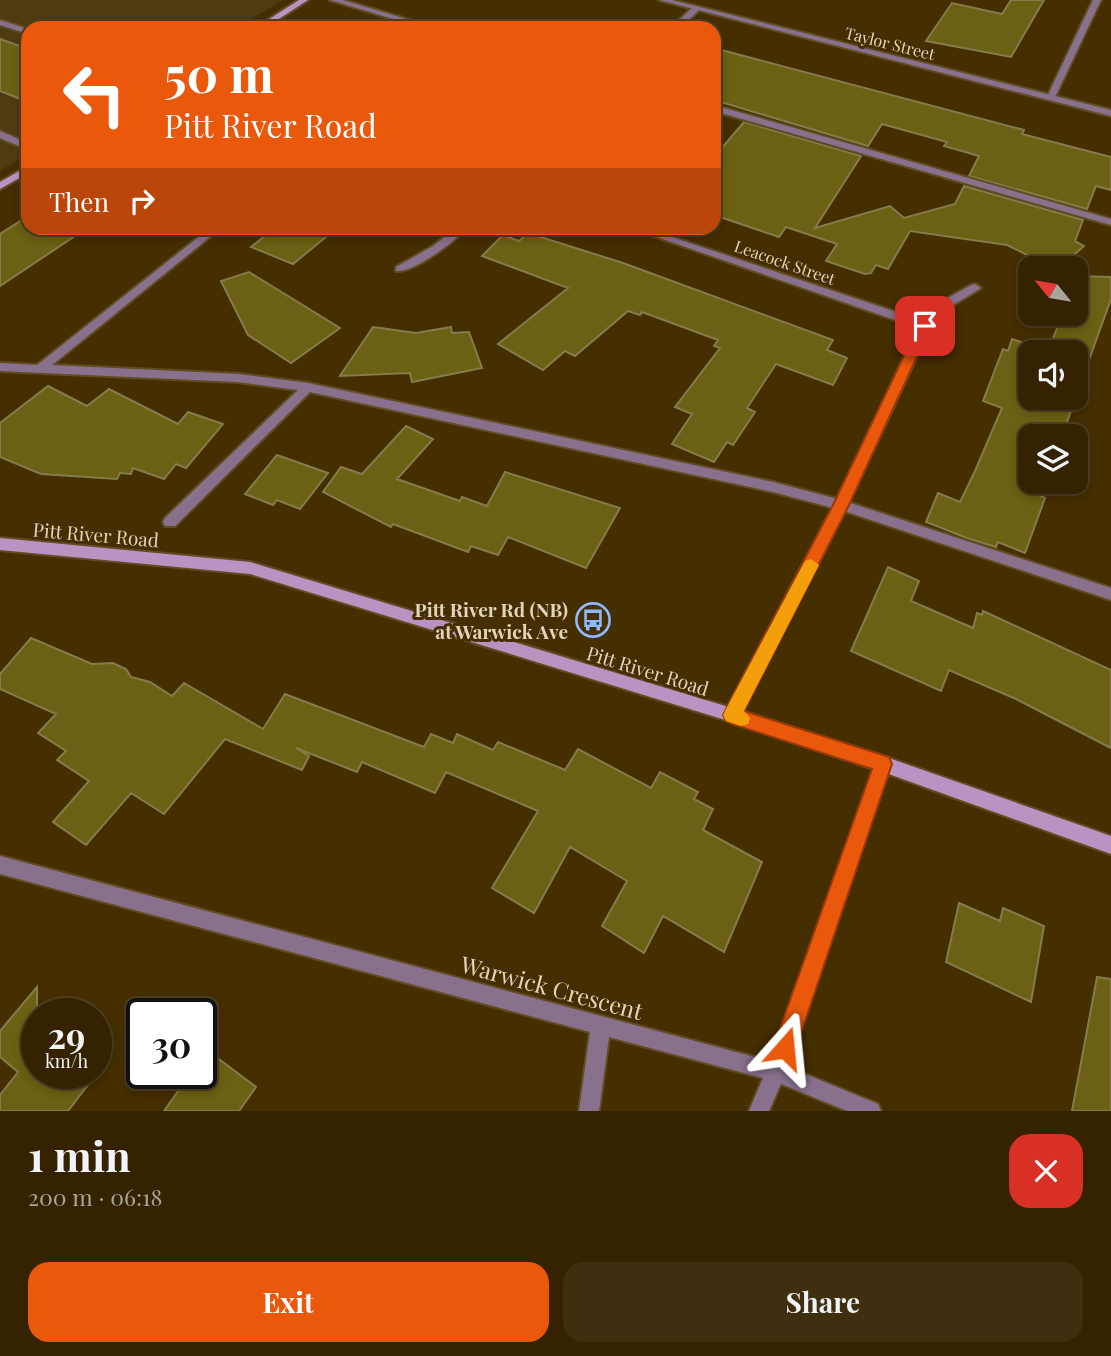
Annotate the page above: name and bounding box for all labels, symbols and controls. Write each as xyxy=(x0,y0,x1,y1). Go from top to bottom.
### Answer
street label: Taylor Street xyxy=(843,22,938,64)
text: 50 m xyxy=(164,40,274,105)
icon: left xyxy=(49,49,140,140)
text: Pitt River Road xyxy=(164,103,377,146)
icon: right xyxy=(123,182,161,220)
text: Then xyxy=(49,184,109,219)
street label: Leacock Street xyxy=(732,235,839,289)
north arrow xyxy=(1018,256,1088,326)
map controls xyxy=(1018,256,1088,494)
pin xyxy=(895,296,955,356)
icon: arrive xyxy=(906,307,944,345)
button: sound xyxy=(1018,340,1088,410)
button: layers xyxy=(1018,424,1088,494)
street label: Pitt River Road xyxy=(32,516,160,552)
place label: Pitt River Rd (NB) at Warwick Ave xyxy=(415,596,568,644)
bus stop icon: Pitt River Rd (NB) at Warwick Ave xyxy=(574,601,612,639)
street label: Pitt River Road xyxy=(584,639,712,701)
street label: Warwick Crescent xyxy=(457,948,647,1026)
speed limit sign: 30 xyxy=(126,998,217,1089)
text: 29 xyxy=(48,1011,85,1058)
position arrow xyxy=(748,1011,822,1085)
text: km/h xyxy=(45,1049,88,1073)
text: 1 min xyxy=(28,1127,131,1183)
button: close xyxy=(1009,1134,1083,1208)
text: 200 m · 06:18 xyxy=(28,1181,163,1212)
button: Exit xyxy=(28,1262,549,1342)
button: Share xyxy=(563,1262,1083,1342)

